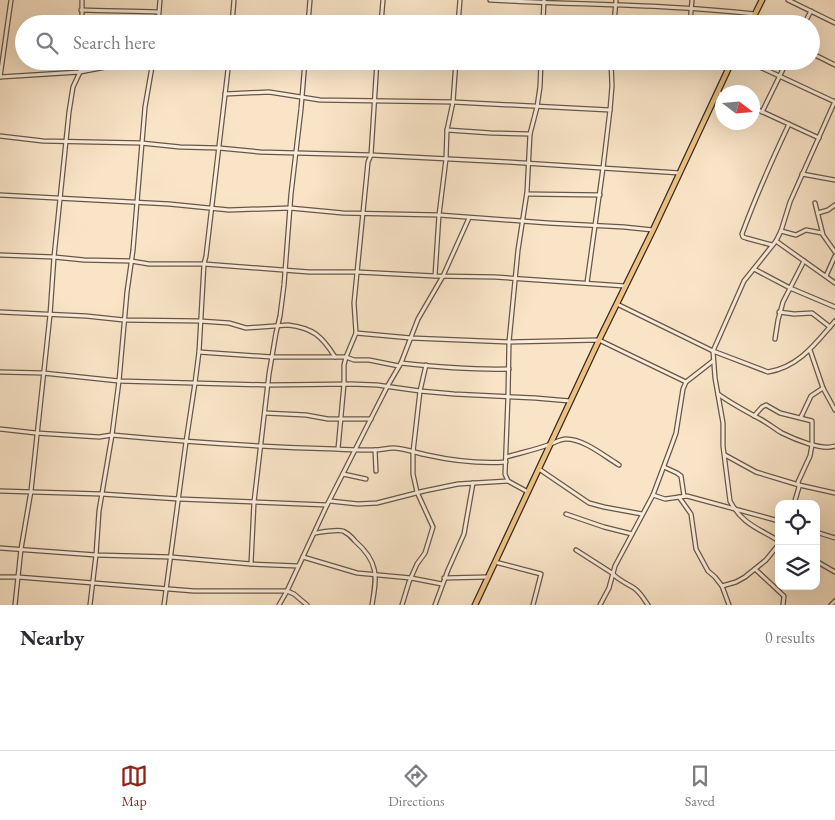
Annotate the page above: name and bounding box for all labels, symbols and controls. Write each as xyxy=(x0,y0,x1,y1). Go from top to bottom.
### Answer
search box xyxy=(15,15,820,70)
icon: search xyxy=(33,29,61,57)
text: Search here xyxy=(73,30,155,55)
north arrow xyxy=(715,85,760,130)
map controls xyxy=(775,500,820,590)
button: locate xyxy=(775,500,820,545)
button: layers xyxy=(775,545,820,590)
text: Nearby xyxy=(20,624,84,651)
text: 0 results xyxy=(765,627,815,648)
tab: Map xyxy=(120,762,148,810)
tab: Directions xyxy=(388,762,445,810)
tab: Saved xyxy=(685,762,715,810)

